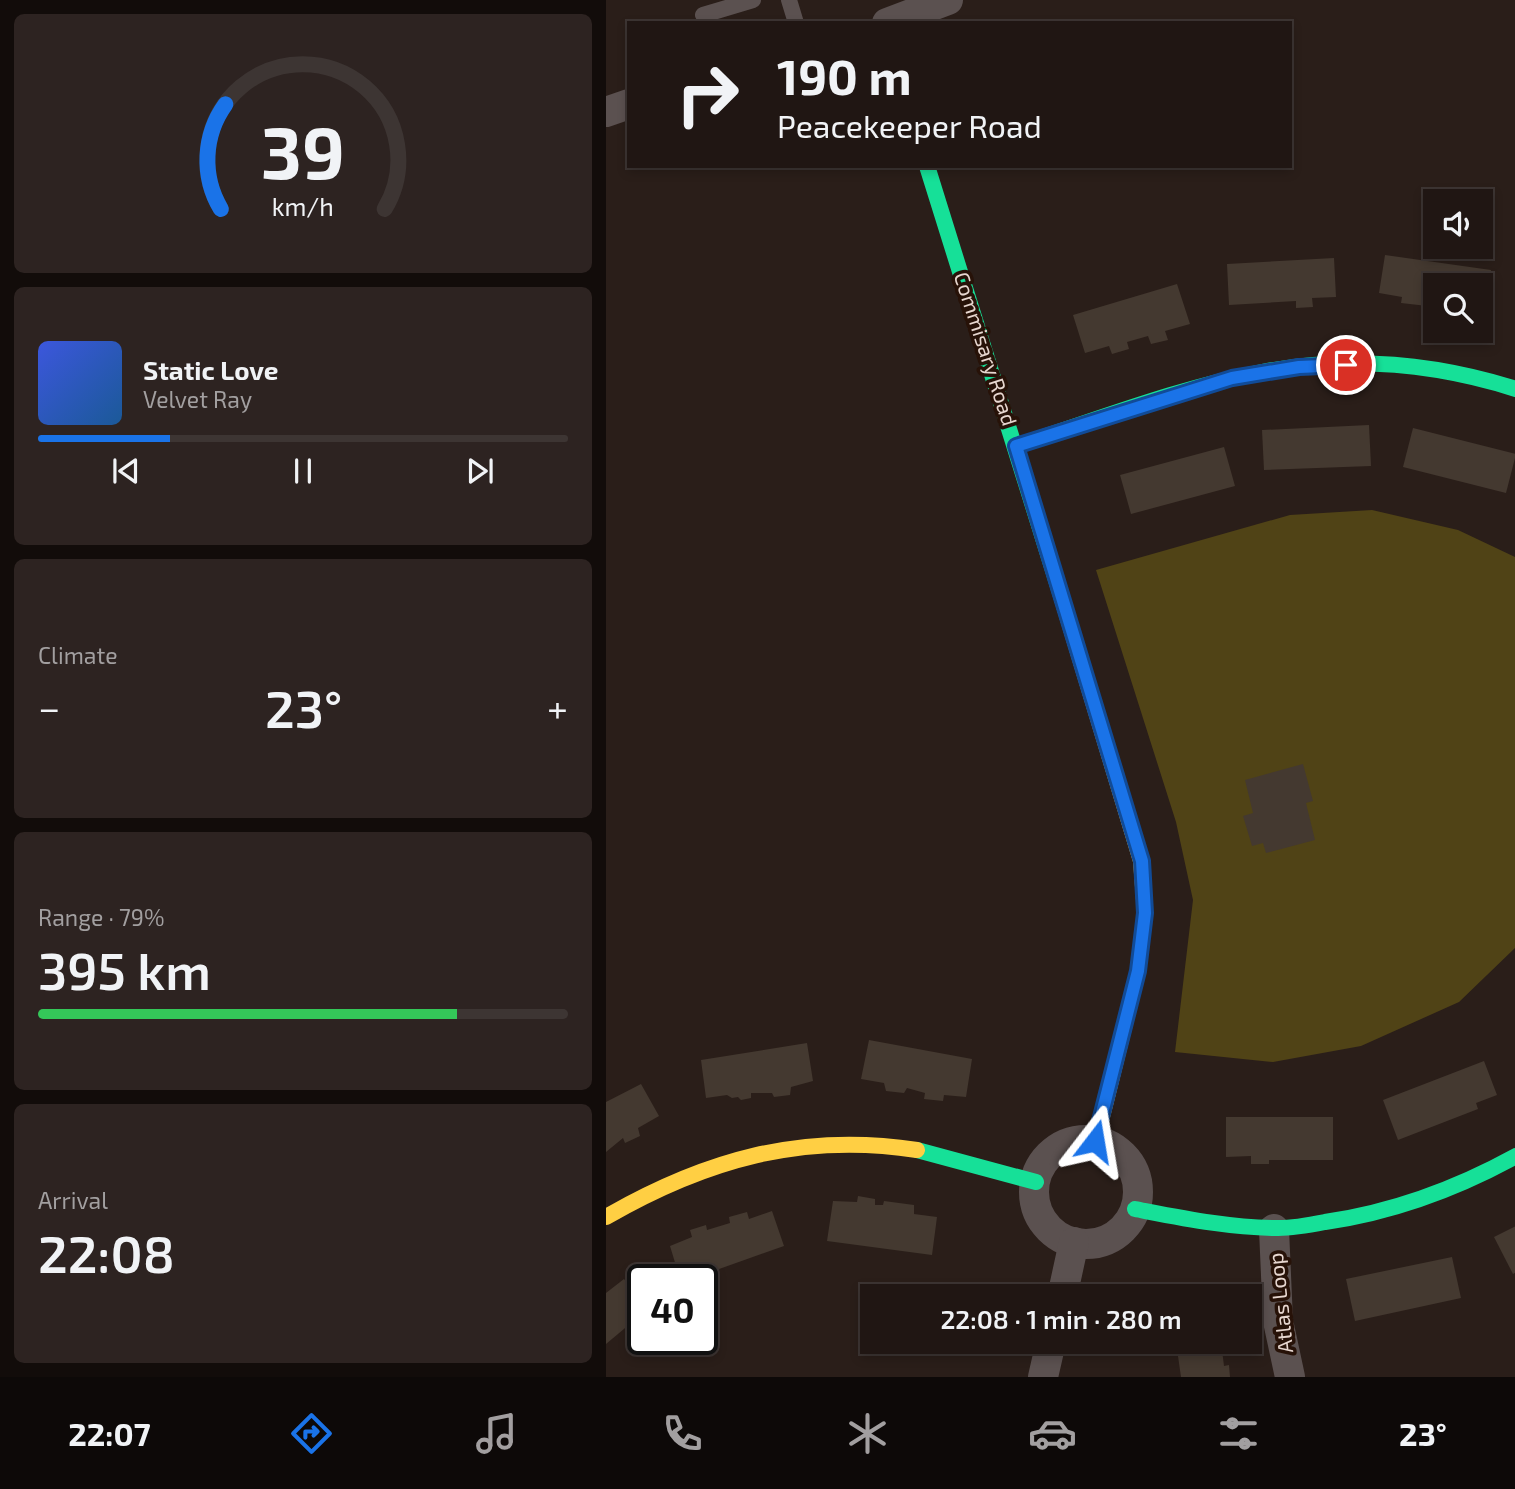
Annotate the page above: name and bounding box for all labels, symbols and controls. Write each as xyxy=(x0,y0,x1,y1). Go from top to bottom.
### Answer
text: 190 m xyxy=(777,46,912,105)
icon: right xyxy=(662,49,753,140)
text: Peacekeeper Road xyxy=(777,106,1042,144)
text: 39 xyxy=(261,107,345,195)
map controls xyxy=(1423,189,1493,343)
button: sound xyxy=(1423,189,1493,259)
text: km/h xyxy=(272,191,334,221)
street label: Commisary Road xyxy=(950,268,1023,429)
button: search xyxy=(1423,273,1493,343)
pin xyxy=(1316,335,1376,395)
icon: arrive xyxy=(1327,346,1365,384)
text: Static Love xyxy=(143,354,279,385)
text: Velvet Ray xyxy=(143,385,252,413)
icon: previous xyxy=(107,452,145,490)
icon: pause xyxy=(284,452,322,490)
icon: next xyxy=(461,452,499,490)
text: Climate xyxy=(38,641,118,669)
text: 23° xyxy=(265,676,342,738)
text: − xyxy=(38,684,60,730)
text: + xyxy=(547,684,568,730)
text: Range · 79% xyxy=(38,903,164,931)
text: 395 km xyxy=(38,938,211,1000)
position arrow xyxy=(1058,1104,1132,1178)
text: Arrival xyxy=(38,1186,108,1214)
text: 22:08 xyxy=(38,1221,175,1283)
street label: Atlas Loop xyxy=(1262,1252,1297,1355)
speed limit sign: 40 xyxy=(627,1264,718,1355)
text: 22:08 · 1 min · 280 m xyxy=(940,1303,1182,1334)
icon: directions xyxy=(287,1409,336,1458)
icon: music xyxy=(472,1409,521,1458)
icon: phone xyxy=(658,1409,707,1458)
icon: climate xyxy=(843,1409,892,1458)
icon: car xyxy=(1028,1409,1077,1458)
icon: filters xyxy=(1214,1409,1263,1458)
text: 22:07 xyxy=(68,1414,151,1452)
text: 23° xyxy=(1399,1414,1447,1452)

